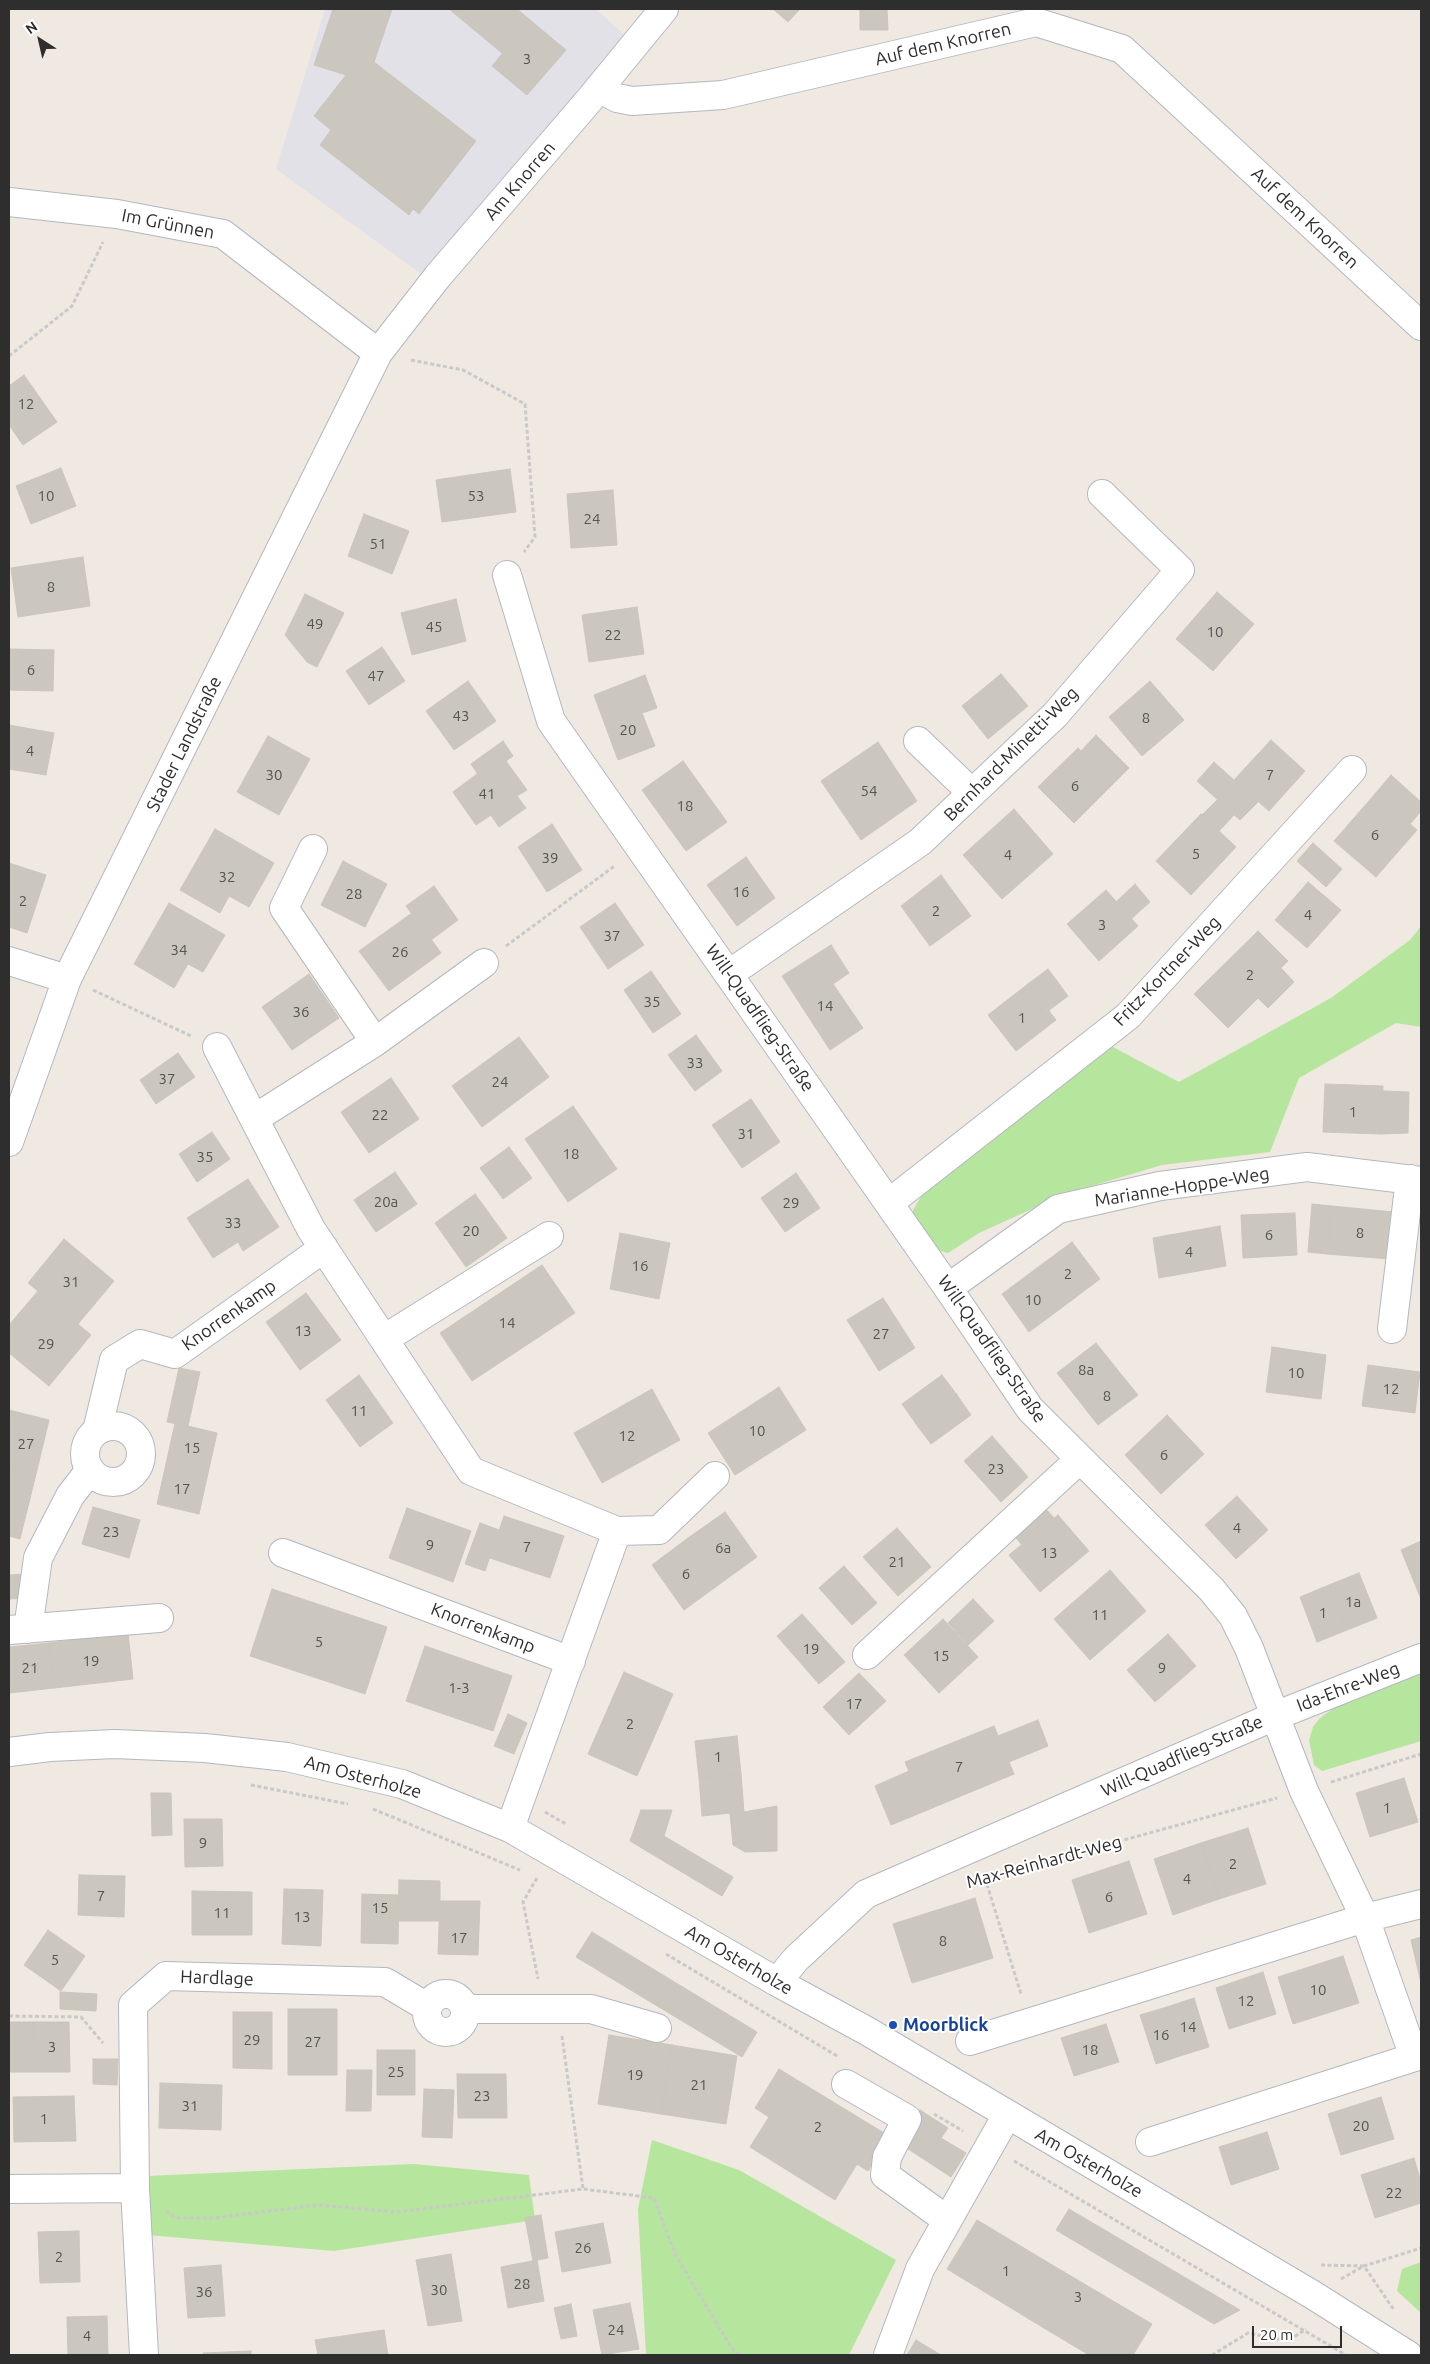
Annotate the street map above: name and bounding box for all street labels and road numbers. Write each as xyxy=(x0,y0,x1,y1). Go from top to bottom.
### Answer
street label: Auf dem Knorren xyxy=(873,18,1013,70)
street label: Am Knorren xyxy=(480,137,560,225)
street label: Auf dem Knorren xyxy=(1247,163,1363,273)
street label: Im Grünnen xyxy=(120,204,216,244)
street label: Stader Landstraße xyxy=(142,673,226,815)
street label: Bernhard-Minetti-Weg xyxy=(939,682,1083,826)
street label: Fritz-Kortner-Weg xyxy=(1109,911,1225,1031)
street label: Will-Quadflieg-Straße xyxy=(701,940,819,1096)
street label: Marianne-Hoppe-Weg xyxy=(1093,1162,1271,1212)
street label: Will-Quadflieg-Straße xyxy=(933,1271,1051,1427)
street label: Knorrenkamp xyxy=(178,1275,280,1355)
street label: Knorrenkamp xyxy=(428,1598,538,1658)
street label: Ida-Ehre-Weg xyxy=(1293,1657,1403,1717)
street label: Will-Quadflieg-Straße xyxy=(1098,1711,1266,1801)
street label: Am Osterholze xyxy=(302,1751,424,1803)
street label: Max-Reinhardt-Weg xyxy=(964,1831,1124,1893)
street label: Am Osterholze xyxy=(681,1921,797,1999)
street label: Hardlage xyxy=(180,1966,254,1990)
street label: Am Osterholze xyxy=(1031,2124,1147,2202)

